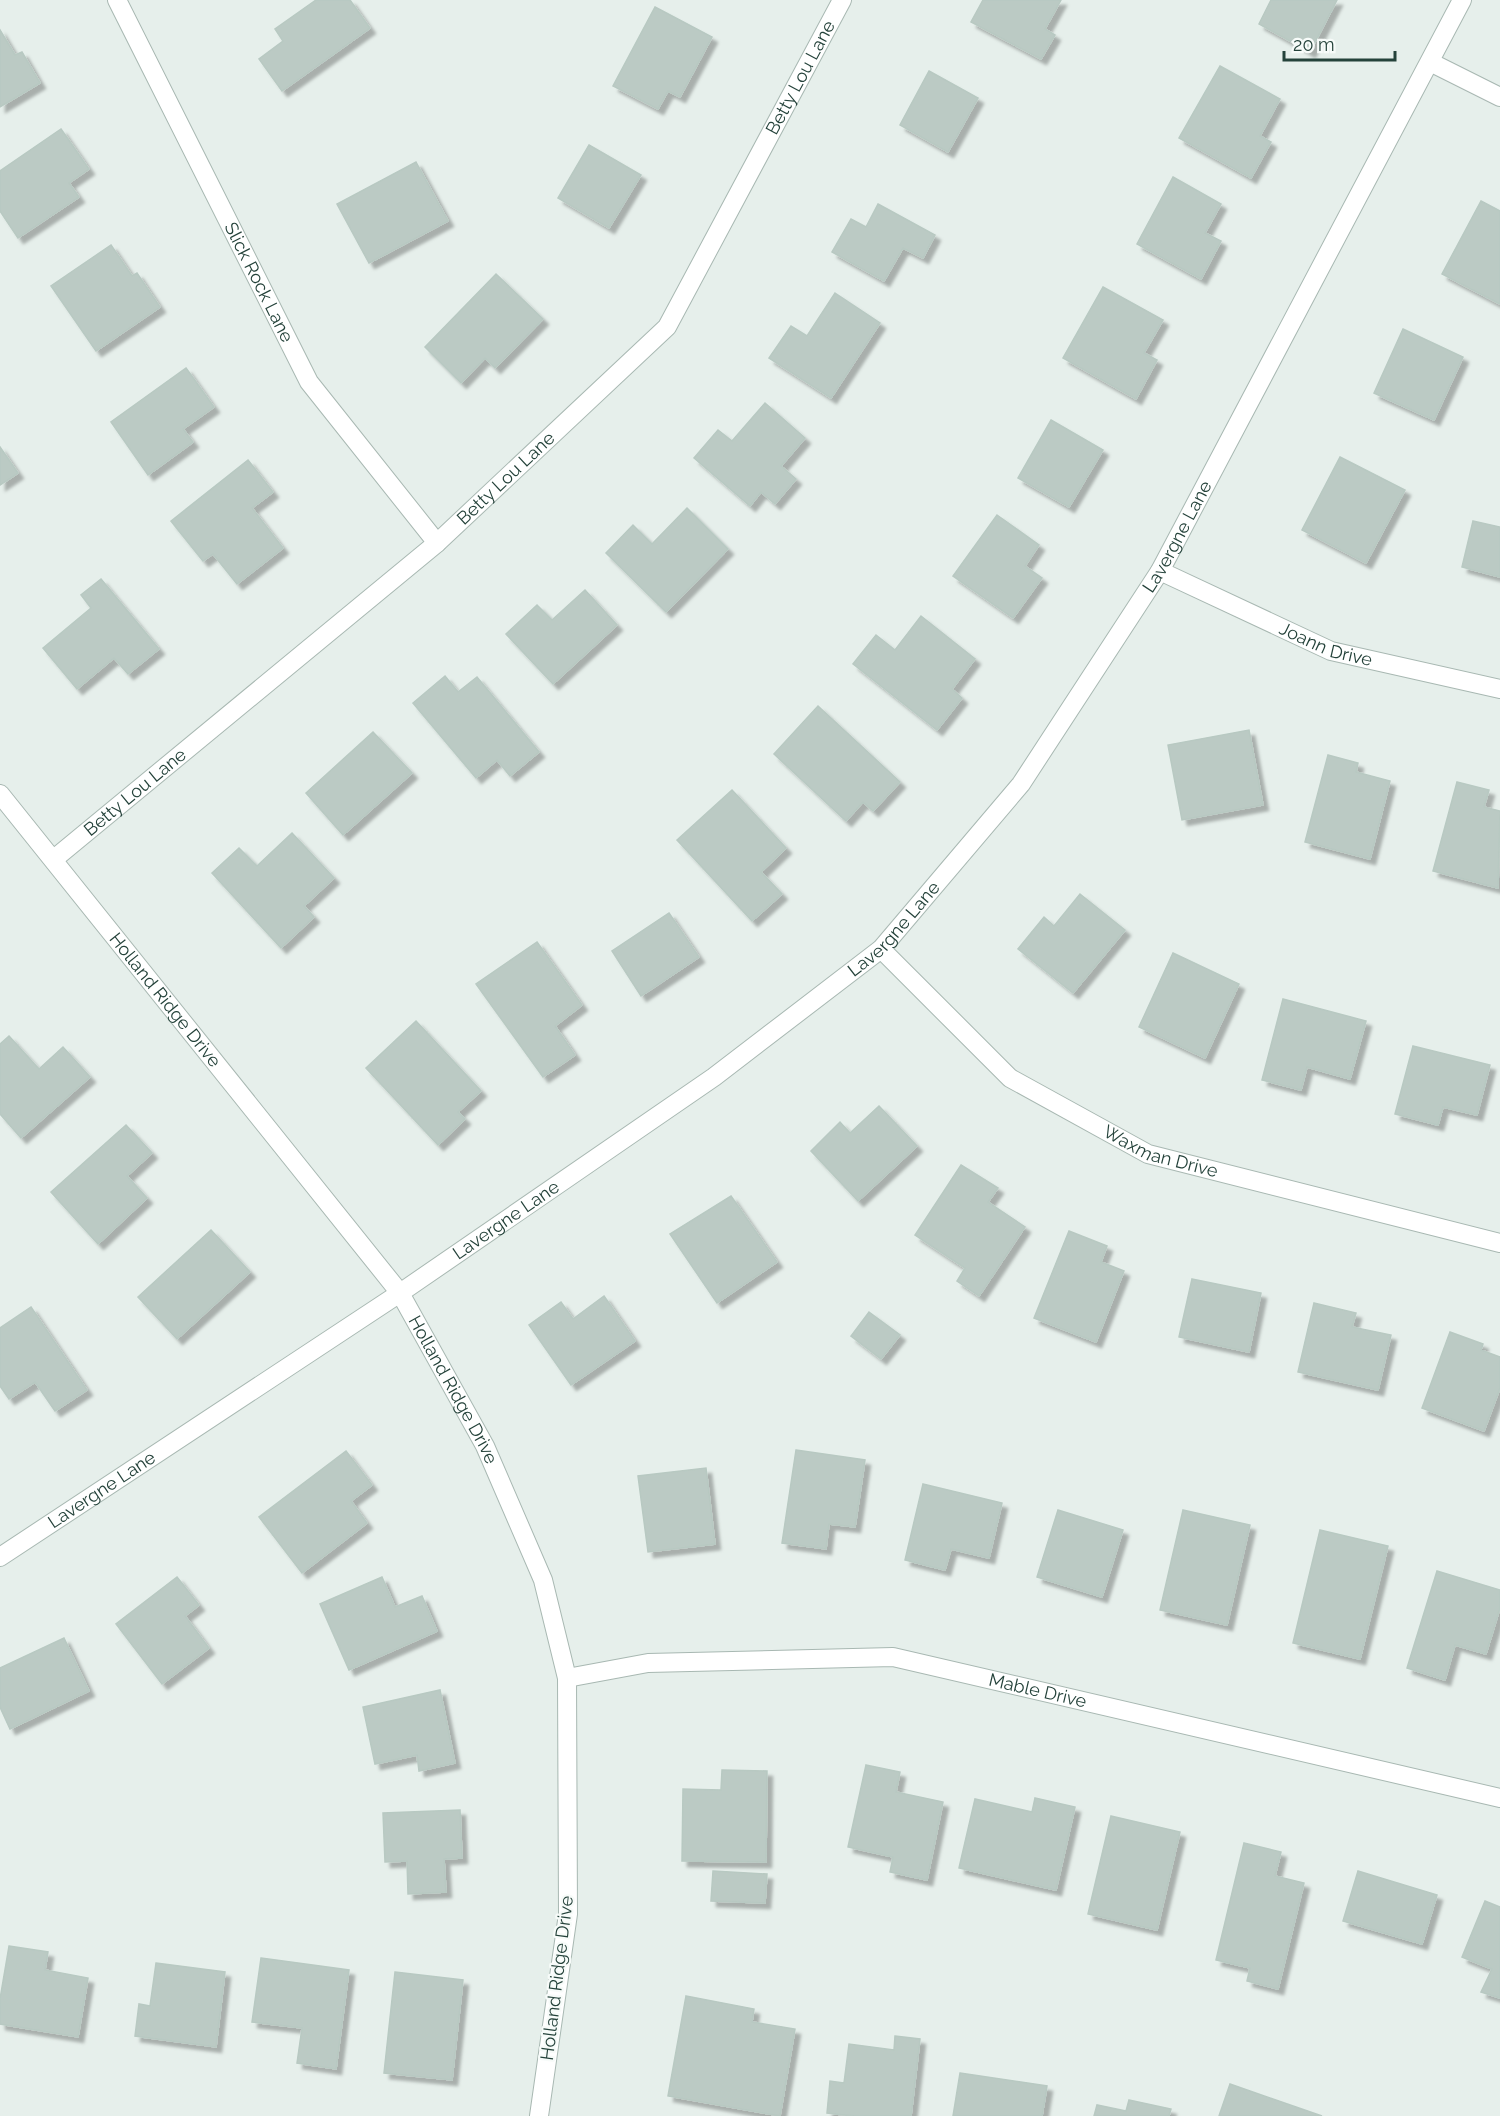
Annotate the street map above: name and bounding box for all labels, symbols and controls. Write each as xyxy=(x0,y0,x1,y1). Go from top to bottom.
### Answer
street label: Betty Lou Lane xyxy=(761,16,839,138)
scale bar xyxy=(1284,24,1395,62)
text: 20 m xyxy=(1293,34,1335,55)
street label: Slick Rock Lane xyxy=(220,219,298,346)
street label: Betty Lou Lane xyxy=(452,427,559,529)
street label: Lavergne Lane xyxy=(1138,477,1216,596)
street label: Joann Drive xyxy=(1276,617,1375,670)
street label: Betty Lou Lane xyxy=(79,743,190,840)
street label: Lavergne Lane xyxy=(843,877,944,981)
street label: Holland Ridge Drive xyxy=(105,928,226,1071)
street label: Waxman Drive xyxy=(1100,1120,1221,1181)
street label: Lavergne Lane xyxy=(449,1176,563,1263)
street label: Holland Ridge Drive xyxy=(405,1312,503,1467)
street label: Lavergne Lane xyxy=(44,1446,159,1532)
street label: Mable Drive xyxy=(987,1669,1089,1712)
street label: Holland Ridge Drive xyxy=(536,1894,577,2061)

